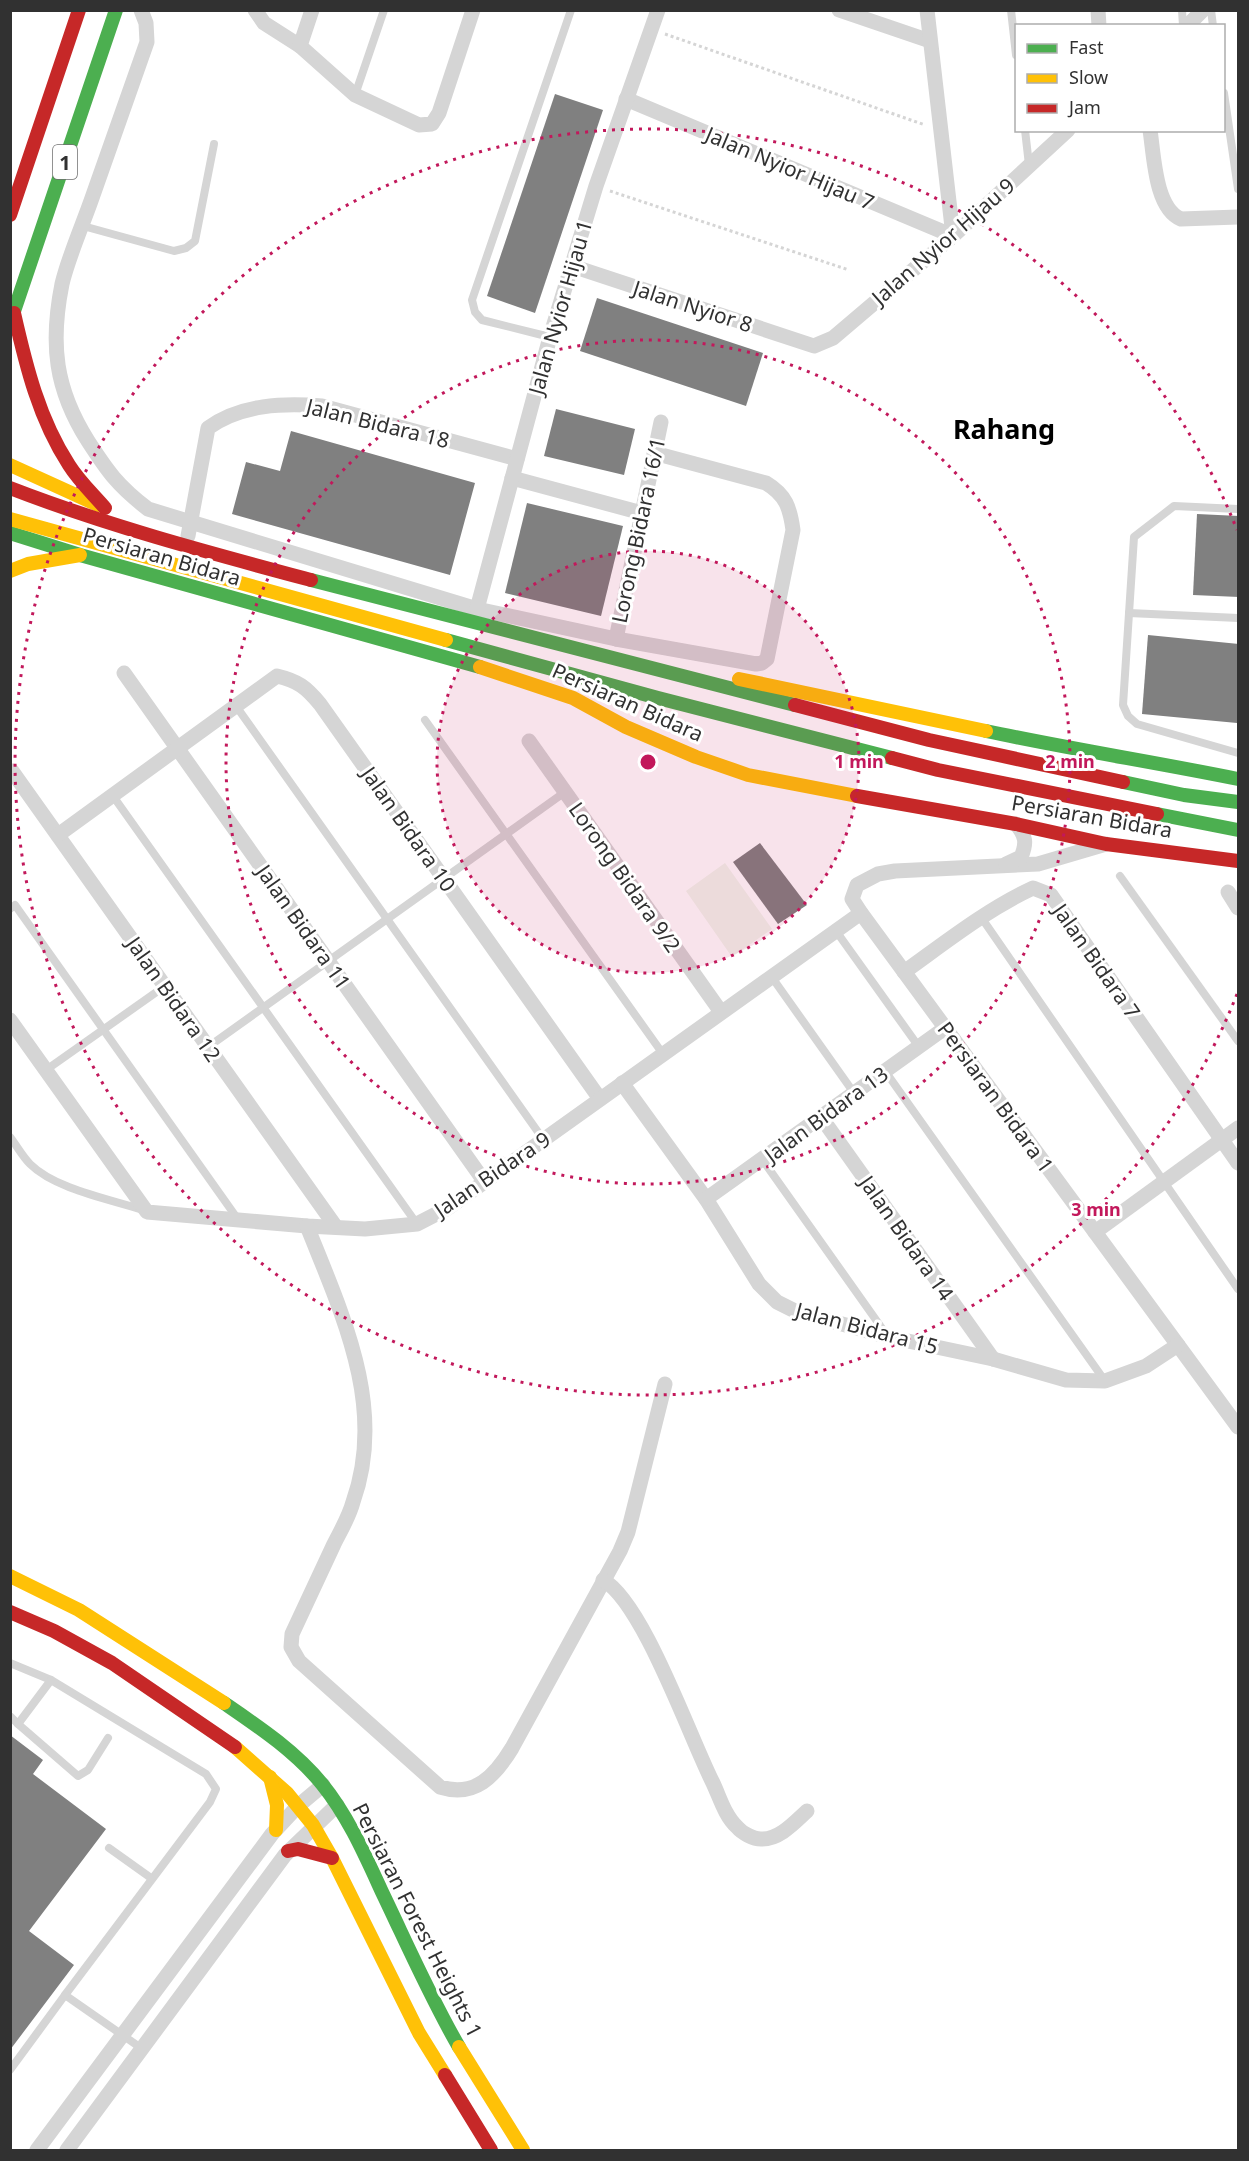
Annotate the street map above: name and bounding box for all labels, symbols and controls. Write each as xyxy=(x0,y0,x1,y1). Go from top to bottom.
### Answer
legend xyxy=(1015,24,1225,132)
text: Fast xyxy=(1069,35,1104,59)
text: Slow xyxy=(1069,65,1108,89)
text: Jam xyxy=(1067,95,1101,119)
street label: Jalan Nyior Hijau 7 xyxy=(700,119,879,216)
road number: 1 xyxy=(53,145,77,179)
street label: Jalan Nyior Hijau 9 xyxy=(864,171,1020,312)
street label: Jalan Nyior Hijau 1 xyxy=(521,216,598,400)
street label: Jalan Nyior 8 xyxy=(628,273,756,338)
street label: Jalan Bidara 18 xyxy=(302,391,452,454)
district label: Rahang xyxy=(953,410,1055,447)
street label: Lorong Bidara 16/1 xyxy=(605,435,671,625)
street label: Persiaran Bidara xyxy=(80,520,244,592)
street label: Persiaran Bidara xyxy=(548,656,708,748)
text: 1 min xyxy=(834,749,884,773)
text: 2 min xyxy=(1045,749,1095,773)
centre of rings xyxy=(638,752,658,772)
street label: Jalan Bidara 10 xyxy=(354,759,462,897)
street label: Persiaran Bidara xyxy=(1009,788,1175,844)
street label: Lorong Bidara 9/2 xyxy=(563,796,687,958)
street label: Jalan Bidara 11 xyxy=(249,857,357,995)
street label: Jalan Bidara 7 xyxy=(1046,896,1147,1024)
street label: Jalan Bidara 12 xyxy=(119,929,227,1067)
street label: Persiaran Bidara 1 xyxy=(932,1016,1060,1178)
street label: Jalan Bidara 13 xyxy=(757,1060,893,1170)
street label: Jalan Bidara 9 xyxy=(427,1125,556,1224)
street label: Jalan Bidara 14 xyxy=(852,1168,960,1306)
text: 3 min xyxy=(1071,1197,1121,1221)
street label: Jalan Bidara 15 xyxy=(791,1295,941,1360)
street label: Persiaran Forest Heights 1 xyxy=(347,1798,489,2042)

